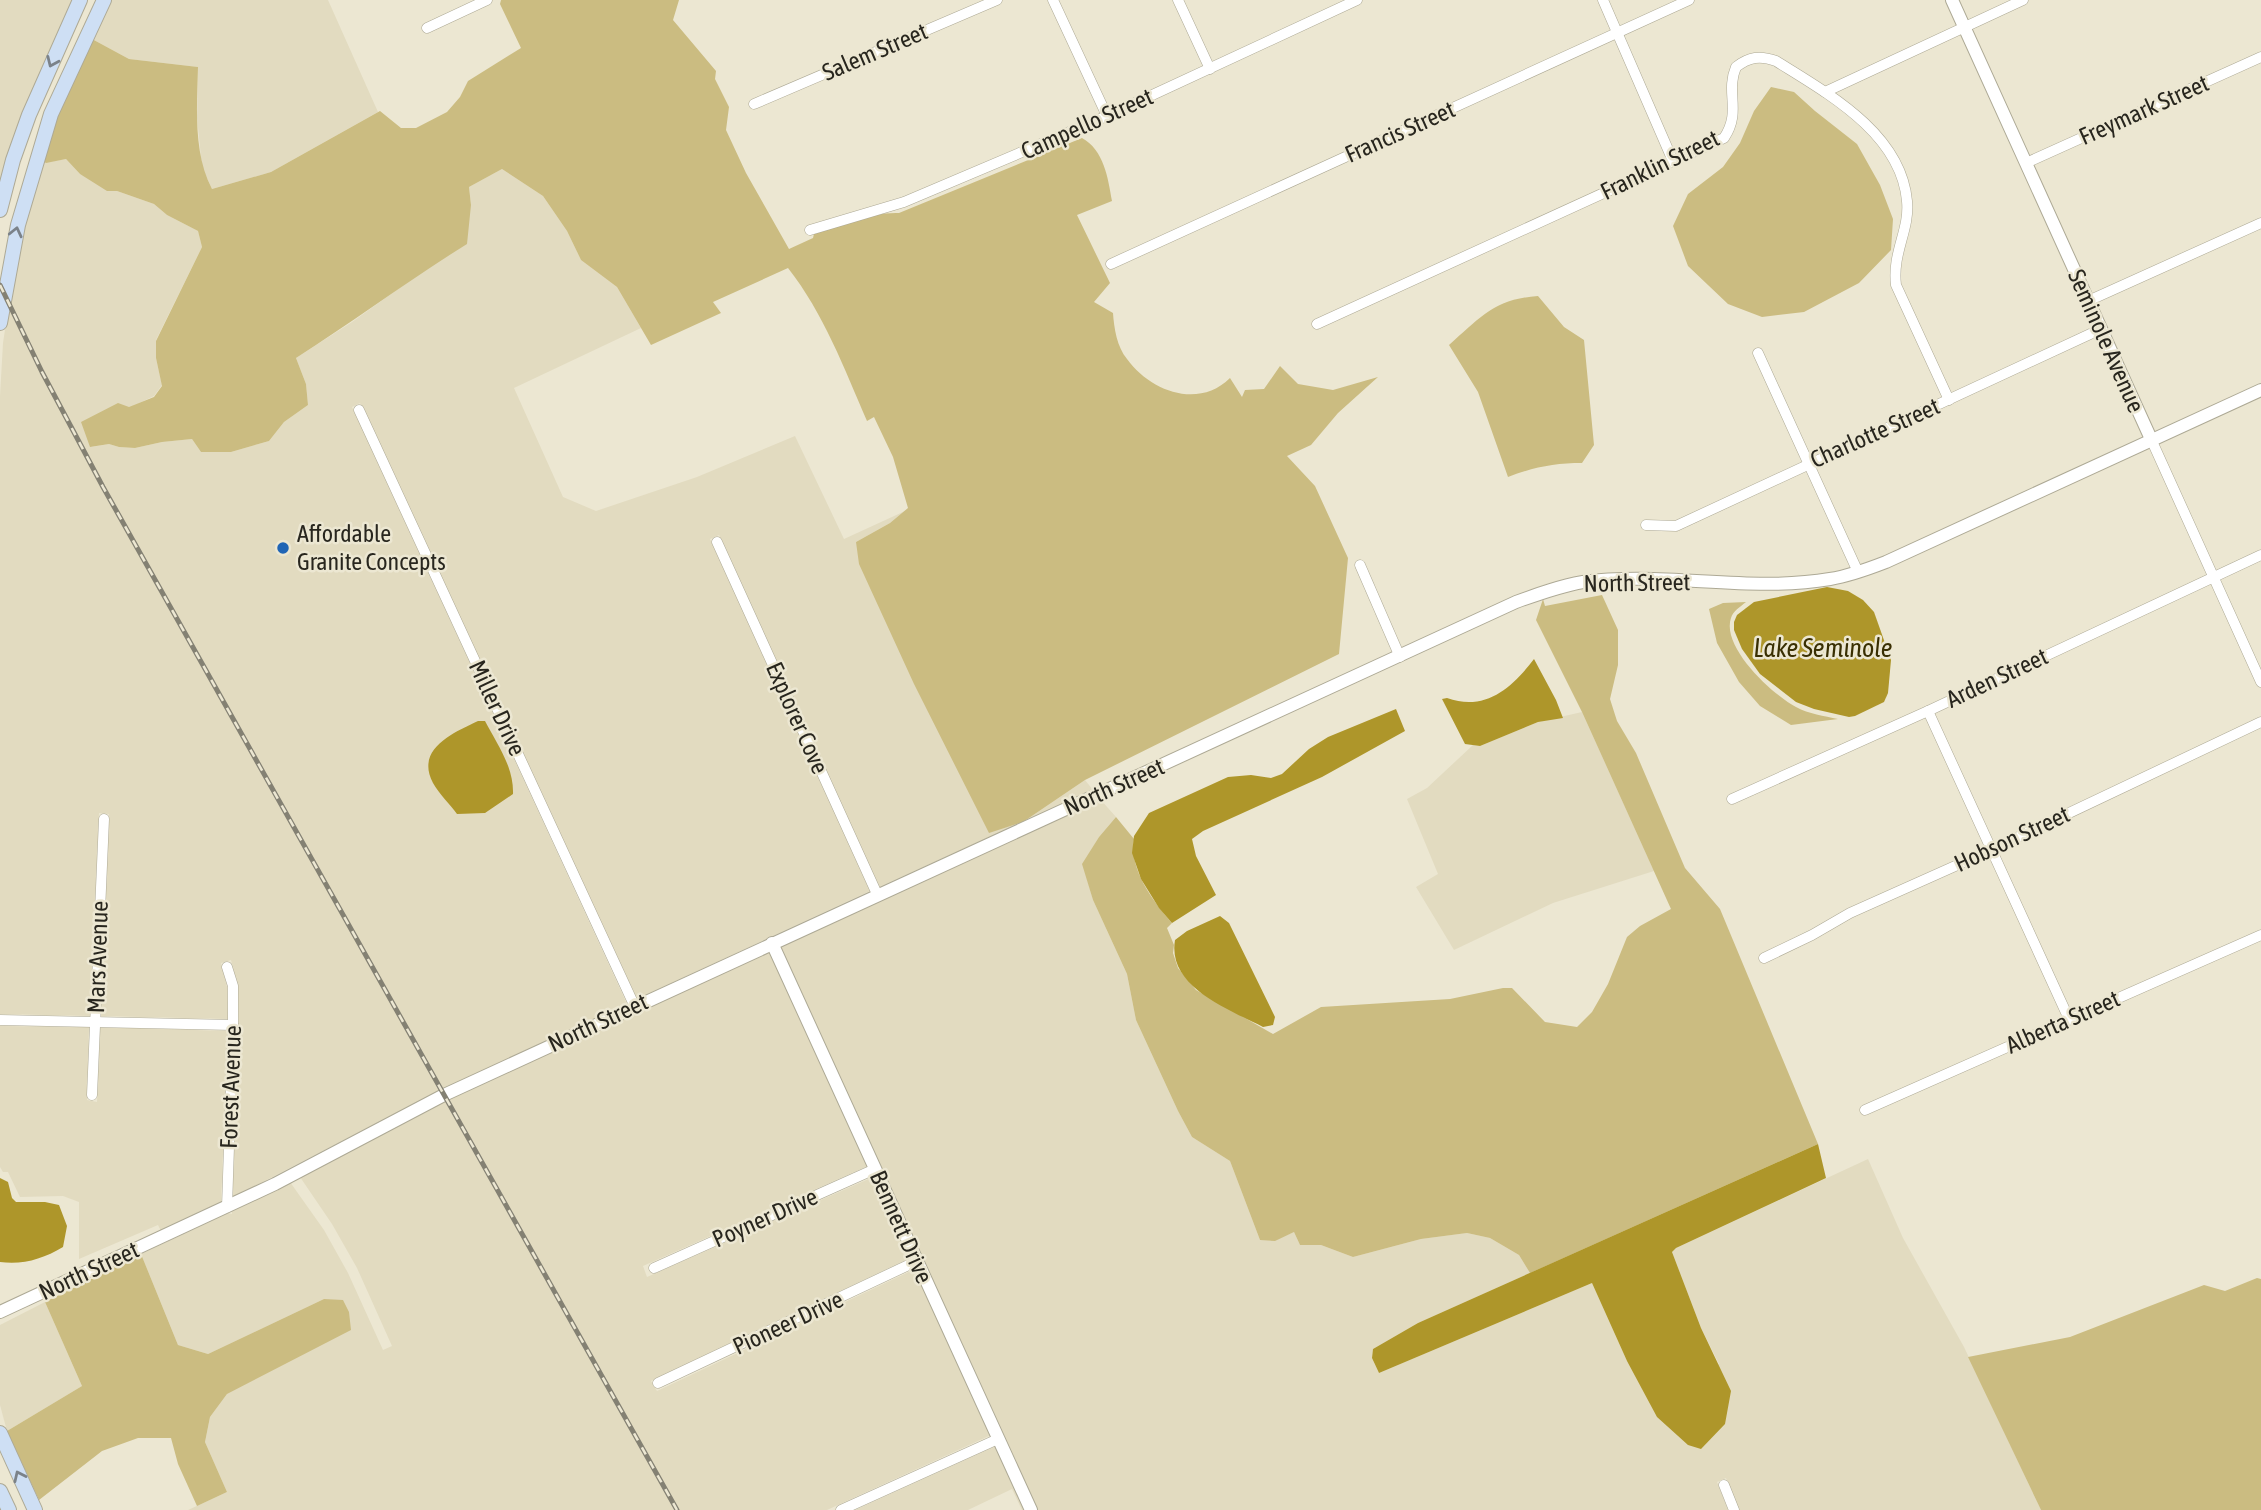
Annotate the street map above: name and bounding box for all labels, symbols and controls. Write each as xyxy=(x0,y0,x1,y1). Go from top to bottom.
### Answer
street label: Salem Street xyxy=(818,17,931,86)
one-way arrow xyxy=(46,55,60,68)
street label: Freymark Street xyxy=(2075,69,2213,150)
street label: Campello Street xyxy=(1017,82,1157,165)
street label: Francis Street xyxy=(1341,95,1459,168)
street label: Franklin Street xyxy=(1596,124,1724,205)
one-way arrow xyxy=(8,226,23,238)
street label: Seminole Avenue xyxy=(2063,265,2150,416)
street label: Charlotte Street xyxy=(1806,392,1944,473)
place label: Affordable Granite Concepts xyxy=(297,520,446,575)
marker: Affordable Granite Concepts xyxy=(275,540,291,556)
street label: North Street xyxy=(1583,568,1691,597)
water label: Lake Seminole xyxy=(1754,633,1893,663)
street label: Arden Street xyxy=(1942,642,2052,713)
street label: Miller Drive xyxy=(464,656,531,760)
street label: Explorer Cove xyxy=(761,658,834,778)
street label: North Street xyxy=(1060,752,1168,821)
street label: Hobson Street xyxy=(1950,800,2074,877)
street label: Mars Avenue xyxy=(82,900,113,1014)
street label: Alberta Street xyxy=(2002,985,2124,1059)
street label: North Street xyxy=(544,988,652,1057)
street label: Forest Avenue xyxy=(215,1025,246,1149)
street label: Bennett Drive xyxy=(865,1166,938,1287)
street label: Poyner Drive xyxy=(708,1182,821,1253)
street label: North Street xyxy=(35,1236,143,1305)
street label: Pioneer Drive xyxy=(728,1285,847,1360)
one-way arrow xyxy=(13,1471,27,1483)

